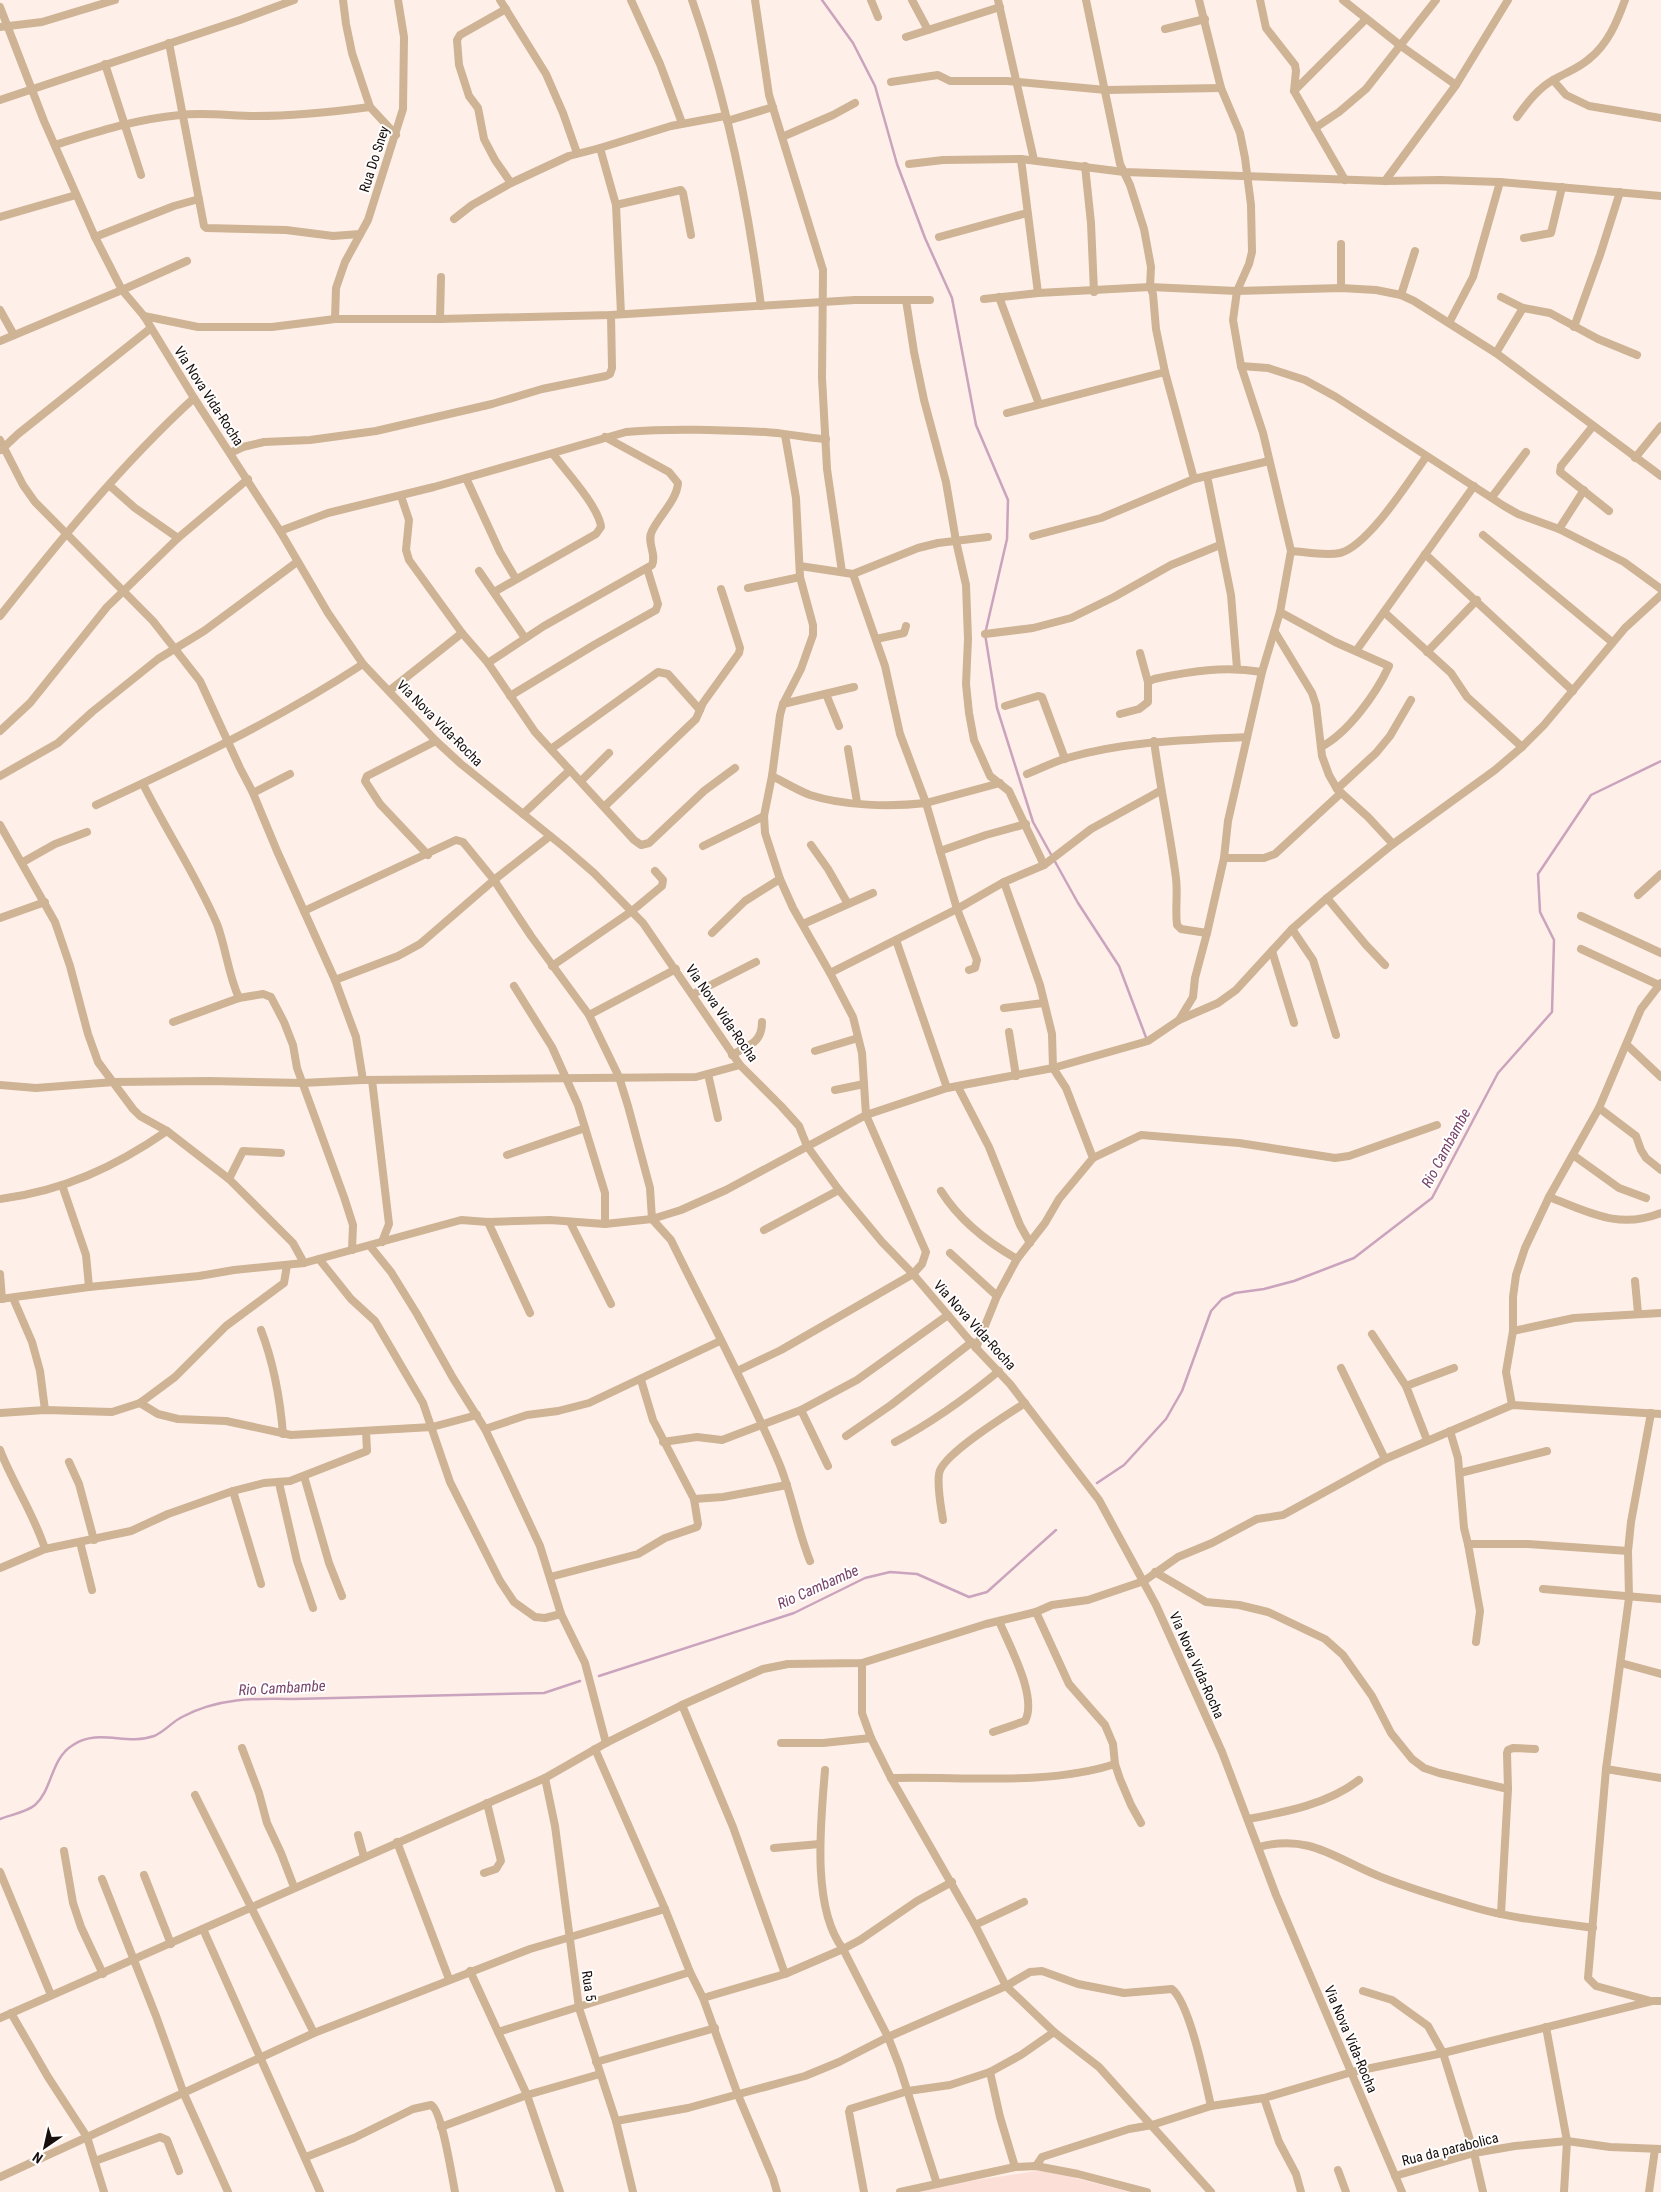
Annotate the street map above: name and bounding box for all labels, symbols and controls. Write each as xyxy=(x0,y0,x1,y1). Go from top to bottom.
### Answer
street label: Rua Do Sney xyxy=(356,124,392,194)
street label: Via Nova Vida-Rocha xyxy=(171,343,247,449)
street label: Via Nova Vida-Rocha xyxy=(394,677,486,769)
street label: Via Nova Vida-Rocha xyxy=(682,961,762,1065)
water label: Rio Cambambe xyxy=(1418,1105,1474,1191)
street label: Via Nova Vida-Rocha xyxy=(931,1277,1019,1373)
water label: Rio Cambambe xyxy=(775,1561,862,1613)
street label: Via Nova Vida-Rocha xyxy=(1166,1609,1228,1721)
water label: Rio Cambambe xyxy=(238,1677,326,1699)
street label: Rua 5 xyxy=(579,1969,599,2003)
street label: Via Nova Vida-Rocha xyxy=(1321,1983,1381,2095)
north arrow xyxy=(20,2122,70,2172)
street label: Rua da parabolica xyxy=(1400,2129,1500,2169)
text: N xyxy=(30,2149,46,2167)

